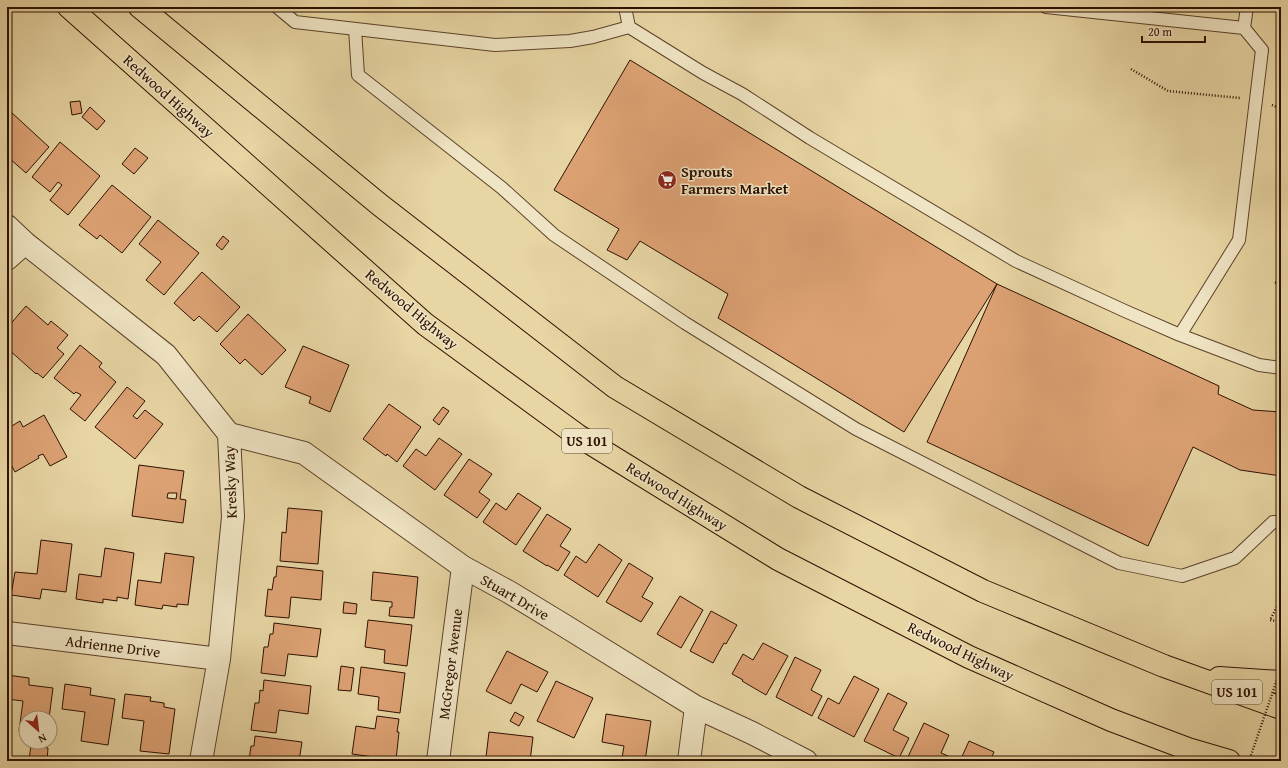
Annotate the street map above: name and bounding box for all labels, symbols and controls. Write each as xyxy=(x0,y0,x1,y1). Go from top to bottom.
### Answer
scale bar xyxy=(1142,18,1205,44)
text: 20 m xyxy=(1148,23,1172,40)
street label: Redwood Highway xyxy=(119,49,219,143)
place label: Sprouts Farmers Market xyxy=(681,161,789,199)
supermarket icon: Sprouts Farmers Market xyxy=(656,169,678,191)
street label: Redwood Highway xyxy=(361,264,463,355)
road number: US 101 xyxy=(562,429,612,453)
street label: Kresky Way xyxy=(218,445,242,519)
street label: Redwood Highway xyxy=(622,456,732,536)
street label: Stuart Drive xyxy=(477,569,553,625)
street label: McGregor Avenue xyxy=(433,607,467,721)
street label: Redwood Highway xyxy=(904,616,1018,686)
street label: Adrienne Drive xyxy=(64,630,162,662)
road number: US 101 xyxy=(1212,680,1262,704)
north arrow xyxy=(18,710,58,750)
text: N xyxy=(35,730,50,748)

